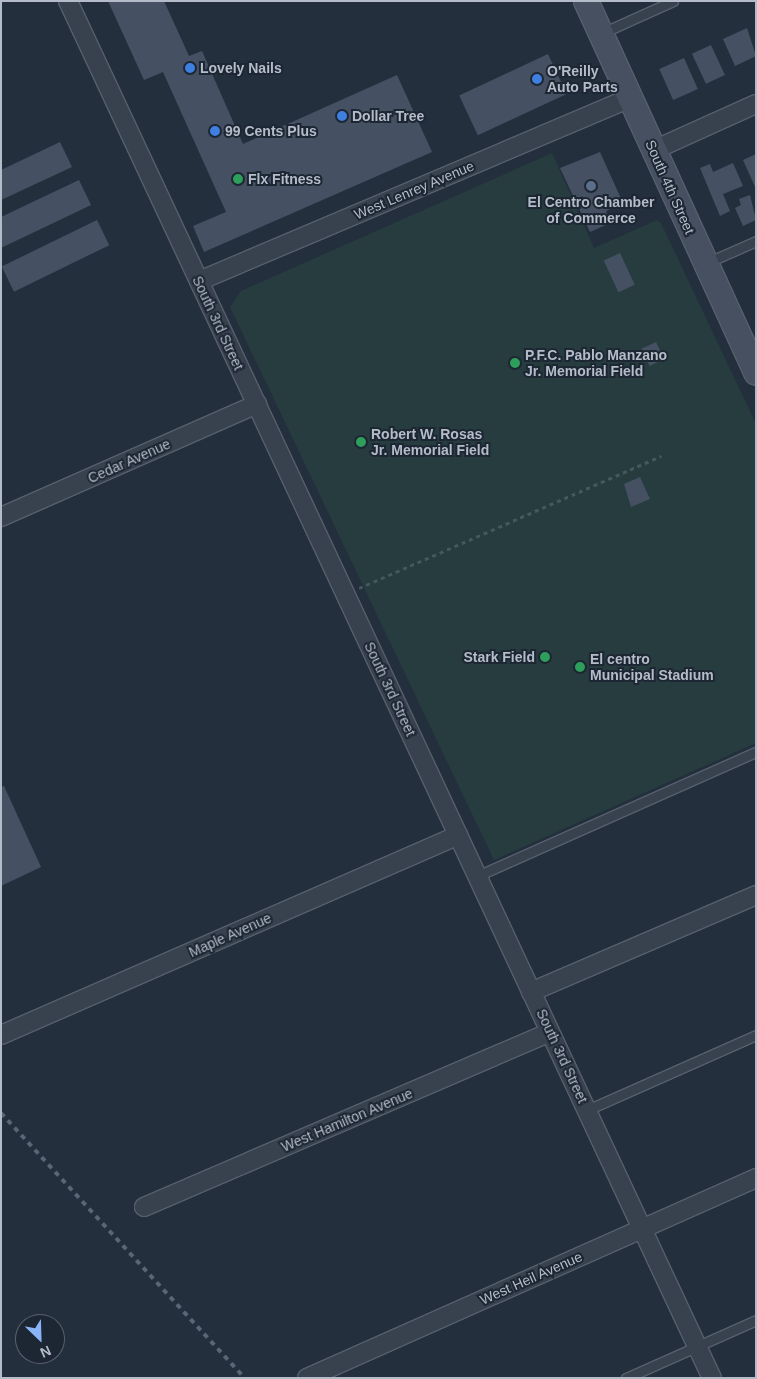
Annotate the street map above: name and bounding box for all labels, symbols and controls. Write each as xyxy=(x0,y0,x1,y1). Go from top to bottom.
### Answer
place label: Lovely Nails xyxy=(200,60,282,76)
marker: Lovely Nails xyxy=(184,62,196,74)
place label: O'Reilly Auto Parts xyxy=(547,63,618,95)
marker: O'Reilly Auto Parts xyxy=(531,73,543,85)
place label: Dollar Tree xyxy=(352,108,424,124)
marker: Dollar Tree xyxy=(336,110,348,122)
place label: 99 Cents Plus xyxy=(225,123,317,139)
marker: 99 Cents Plus xyxy=(209,125,221,137)
street label: South 4th Street xyxy=(642,137,698,237)
street label: West Lenrey Avenue xyxy=(351,157,477,223)
place label: Flx Fitness xyxy=(248,171,321,187)
marker: Flx Fitness xyxy=(232,173,244,185)
marker: El Centro Chamber of Commerce xyxy=(585,180,597,192)
place label: El Centro Chamber of Commerce xyxy=(528,194,654,226)
street label: South 3rd Street xyxy=(189,273,247,373)
place label: P.F.C. Pablo Manzano Jr. Memorial Field xyxy=(525,347,667,380)
marker: P.F.C. Pablo Manzano Jr. Memorial Field xyxy=(509,357,521,369)
place label: Robert W. Rosas Jr. Memorial Field xyxy=(371,426,489,458)
street label: Cedar Avenue xyxy=(85,435,173,487)
marker: Robert W. Rosas Jr. Memorial Field xyxy=(355,436,367,448)
street label: South 3rd Street xyxy=(361,639,419,739)
place label: Stark Field xyxy=(463,649,535,665)
marker: Stark Field xyxy=(539,651,551,663)
place label: El centro Municipal Stadium xyxy=(590,651,714,684)
marker: El centro Municipal Stadium xyxy=(574,661,586,673)
street label: Maple Avenue xyxy=(186,909,274,961)
street label: South 3rd Street xyxy=(533,1006,591,1106)
street label: West Hamilton Avenue xyxy=(278,1085,416,1155)
street label: West Heil Avenue xyxy=(477,1248,585,1308)
north arrow xyxy=(15,1314,65,1364)
text: N xyxy=(38,1342,54,1361)

